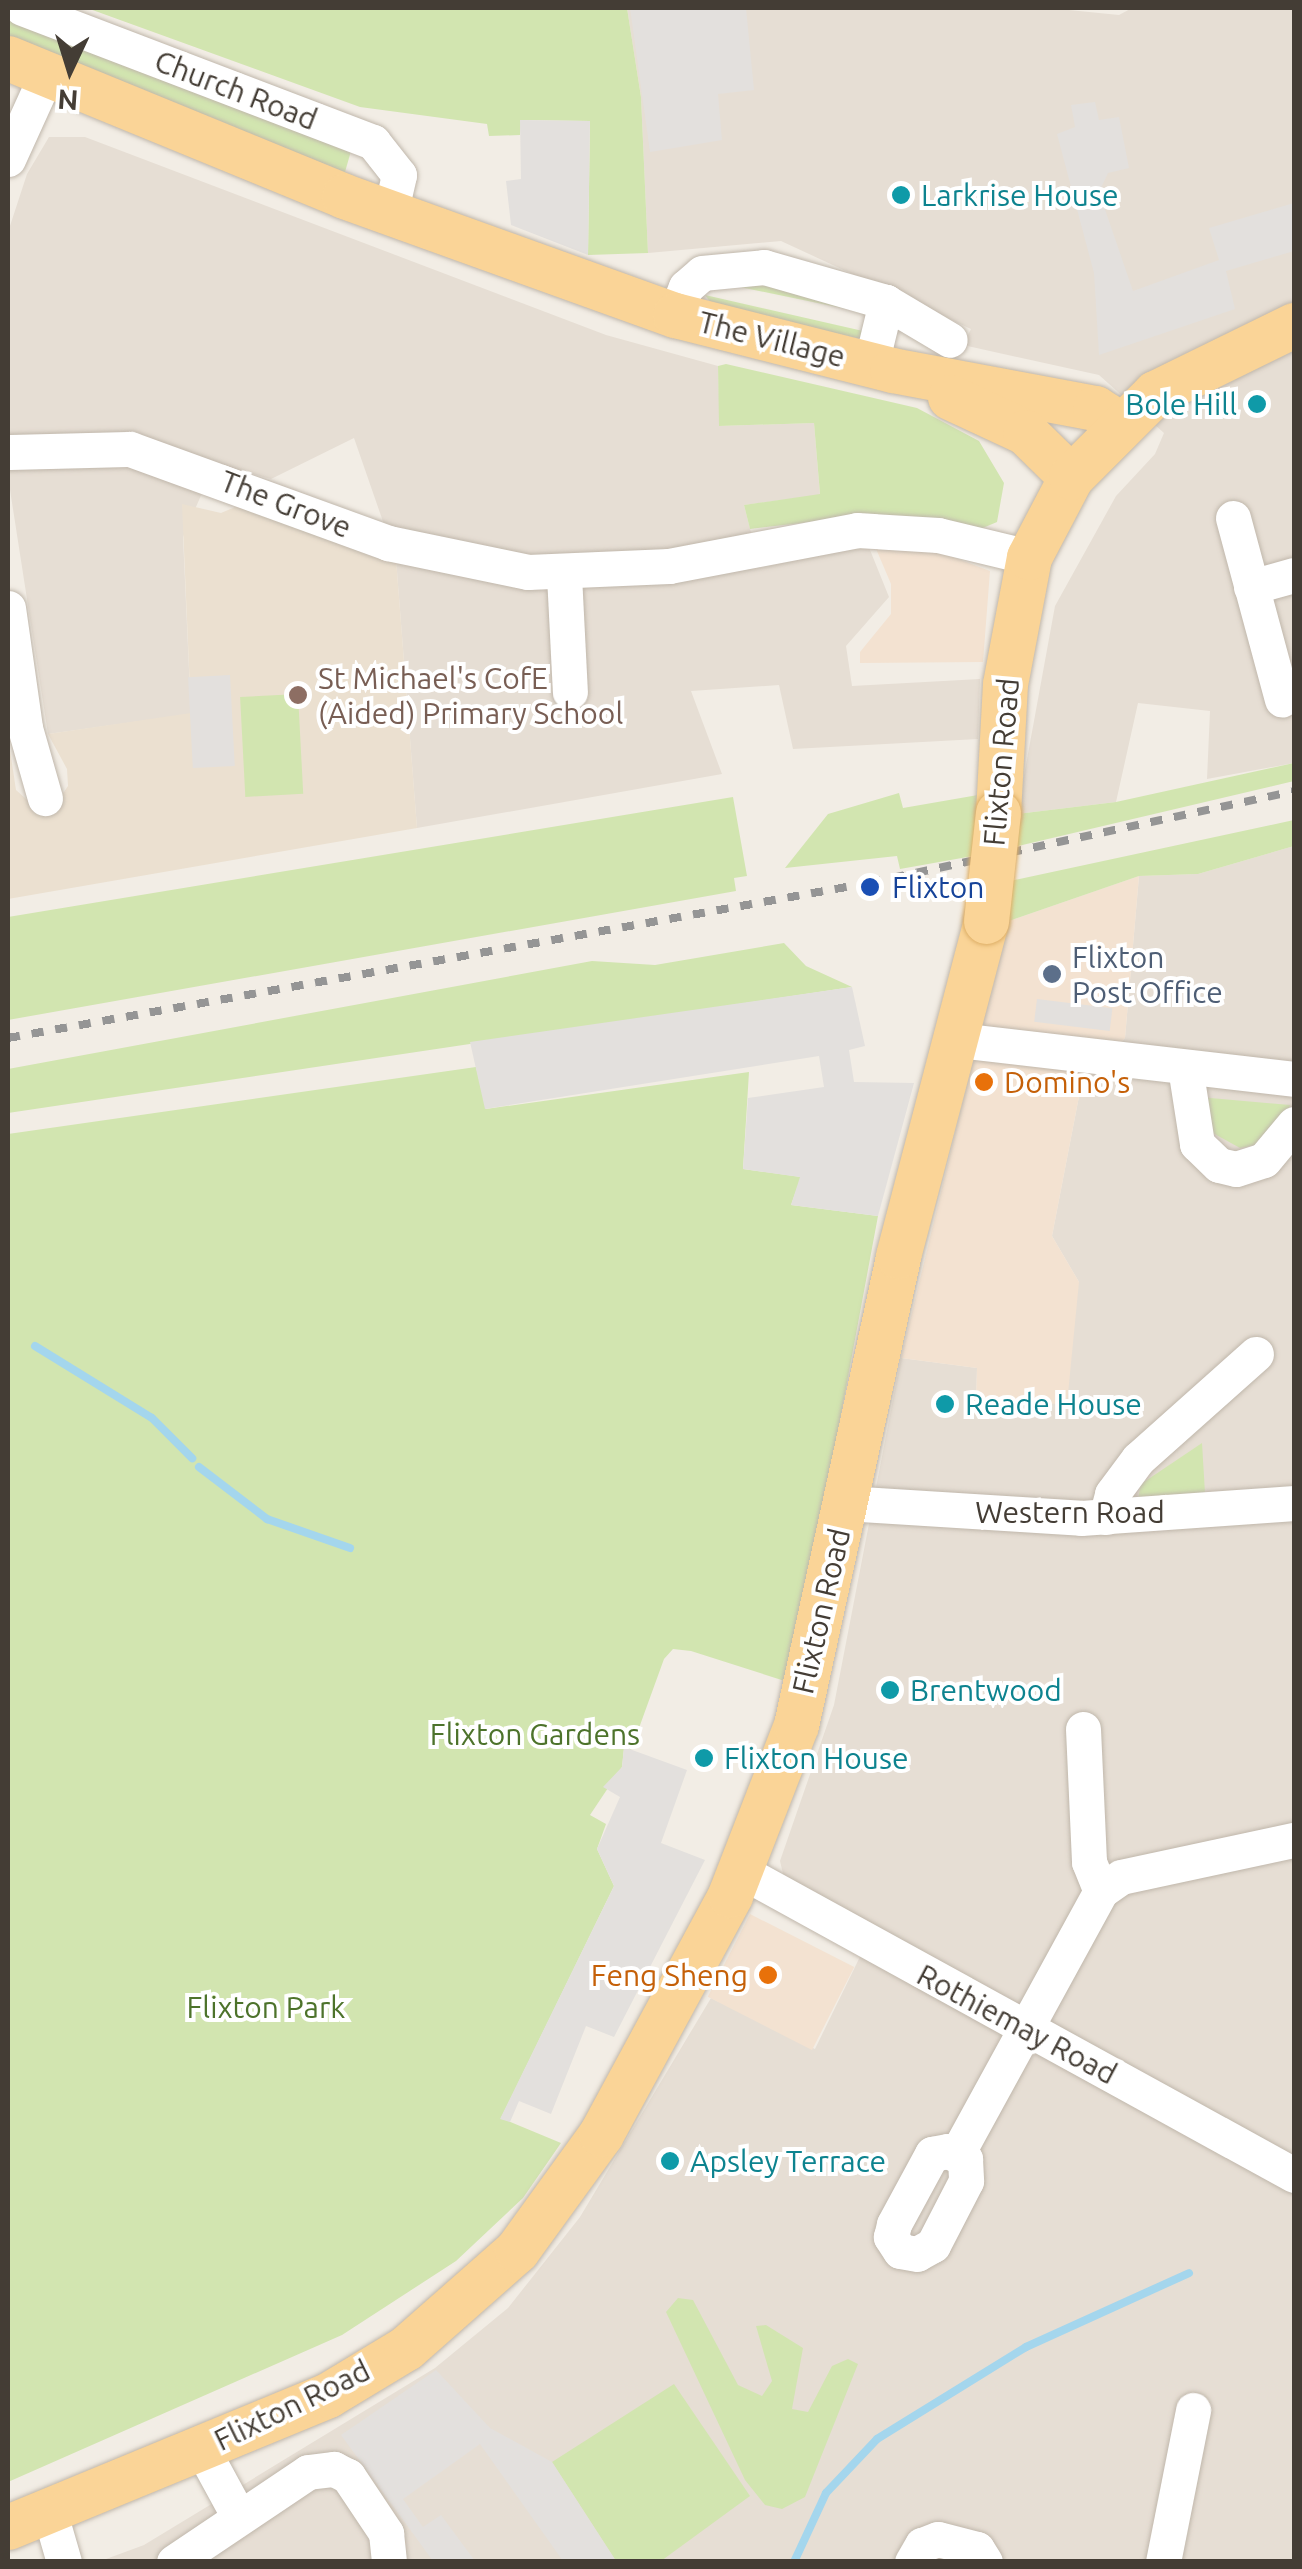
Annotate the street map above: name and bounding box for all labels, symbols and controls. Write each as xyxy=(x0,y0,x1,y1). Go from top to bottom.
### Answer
north arrow xyxy=(20,20,120,120)
street label: Church Road xyxy=(150,43,322,137)
text: N xyxy=(56,84,79,117)
place label: Larkrise House xyxy=(921,177,1119,213)
marker: Larkrise House xyxy=(890,184,912,206)
street label: The Village xyxy=(695,303,849,375)
place label: Bole Hill xyxy=(1125,386,1237,422)
marker: Bole Hill xyxy=(1246,393,1268,415)
street label: The Grove xyxy=(216,463,356,545)
place label: St Michael's CofE (Aided) Primary School xyxy=(318,660,623,730)
street label: Flixton Road xyxy=(976,676,1026,848)
marker: St Michael's CofE (Aided) Primary School xyxy=(287,684,309,706)
place label: Flixton xyxy=(892,869,984,905)
marker: Flixton xyxy=(857,874,883,900)
place label: Flixton Post Office xyxy=(1072,939,1223,1010)
marker: Flixton Post Office xyxy=(1041,963,1063,985)
place label: Domino's xyxy=(1004,1064,1130,1100)
marker: Domino's xyxy=(973,1071,995,1093)
place label: Reade House xyxy=(965,1386,1142,1422)
marker: Reade House xyxy=(934,1393,956,1415)
street label: Western Road xyxy=(975,1494,1165,1530)
street label: Flixton Road xyxy=(785,1525,857,1697)
place label: Brentwood xyxy=(910,1672,1062,1708)
marker: Brentwood xyxy=(879,1679,901,1701)
park label: Flixton Gardens xyxy=(430,1716,640,1752)
place label: Flixton House xyxy=(724,1740,909,1776)
marker: Flixton House xyxy=(693,1747,715,1769)
street label: Rothiemay Road xyxy=(911,1956,1123,2092)
place label: Feng Sheng xyxy=(591,1957,748,1993)
marker: Feng Sheng xyxy=(757,1964,779,1986)
park label: Flixton Park xyxy=(187,1989,345,2025)
place label: Apsley Terrace xyxy=(690,2143,886,2179)
marker: Apsley Terrace xyxy=(659,2150,681,2172)
street label: Flixton Road xyxy=(208,2352,376,2458)

